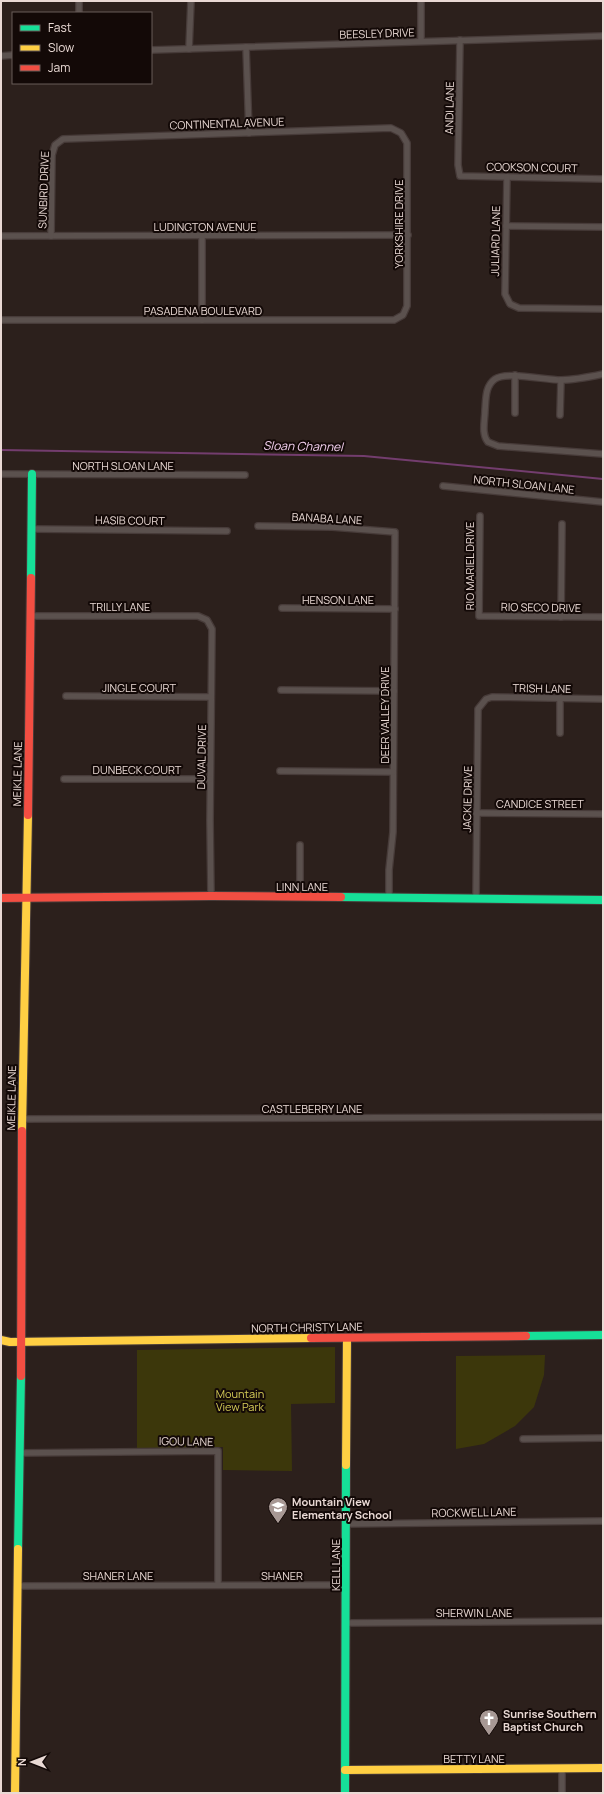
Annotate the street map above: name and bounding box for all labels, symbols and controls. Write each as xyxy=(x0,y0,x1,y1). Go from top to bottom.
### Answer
legend xyxy=(12,12,152,84)
text: Fast xyxy=(48,19,72,36)
street label: BEESLEY DRIVE xyxy=(339,24,415,42)
text: Slow xyxy=(48,39,74,56)
text: Jam xyxy=(48,59,70,76)
street label: ANDI LANE xyxy=(441,81,457,135)
street label: CONTINENTAL AVENUE xyxy=(169,113,285,133)
street label: SUNBIRD DRIVE xyxy=(34,151,52,229)
street label: COOKSON COURT xyxy=(486,159,578,175)
street label: YORKSHIRE DRIVE xyxy=(391,180,406,268)
street label: JULIARD LANE xyxy=(487,205,503,277)
street label: LUDINGTON AVENUE xyxy=(153,219,257,234)
street label: PASADENA BOULEVARD xyxy=(144,303,262,318)
water label: Sloan Channel xyxy=(263,437,345,455)
street label: NORTH SLOAN LANE xyxy=(72,458,174,473)
street label: NORTH SLOAN LANE xyxy=(473,471,575,497)
street label: BANABA LANE xyxy=(291,509,363,527)
street label: HASIB COURT xyxy=(95,512,165,528)
street label: RIO MARIEL DRIVE xyxy=(462,522,477,610)
street label: HENSON LANE xyxy=(302,592,374,607)
street label: TRILLY LANE xyxy=(90,599,150,614)
street label: RIO SECO DRIVE xyxy=(501,599,581,615)
street label: DEER VALLEY DRIVE xyxy=(377,666,392,764)
street label: JINGLE COURT xyxy=(102,680,176,695)
street label: TRISH LANE xyxy=(512,680,572,696)
street label: DUVAL DRIVE xyxy=(193,724,209,790)
street label: MEIKLE LANE xyxy=(9,741,25,807)
street label: DUNBECK COURT xyxy=(93,762,182,777)
street label: JACKIE DRIVE xyxy=(459,765,475,833)
street label: CANDICE STREET xyxy=(496,796,584,811)
street label: LINN LANE xyxy=(276,879,328,894)
street label: MEIKLE LANE xyxy=(3,1065,19,1131)
street label: CASTLEBERRY LANE xyxy=(262,1101,362,1116)
street label: NORTH CHRISTY LANE xyxy=(251,1319,363,1335)
park label: Mountain View Park xyxy=(216,1386,264,1414)
street label: IGOU LANE xyxy=(159,1433,213,1449)
place label: Mountain View Elementary School xyxy=(292,1494,392,1522)
school or university icon: Mountain View Elementary School xyxy=(267,1496,289,1524)
street label: ROCKWELL LANE xyxy=(431,1504,517,1520)
street label: KELL LANE xyxy=(328,1539,343,1591)
street label: SHANER LANE xyxy=(83,1568,153,1583)
street label: SHANER xyxy=(261,1568,303,1583)
street label: SHERWIN LANE xyxy=(436,1605,512,1620)
place label: Sunrise Southern Baptist Church xyxy=(503,1706,597,1734)
church icon: Sunrise Southern Baptist Church xyxy=(478,1708,500,1736)
north arrow xyxy=(12,1742,52,1782)
street label: BETTY LANE xyxy=(443,1751,505,1766)
text: N xyxy=(14,1758,29,1766)

